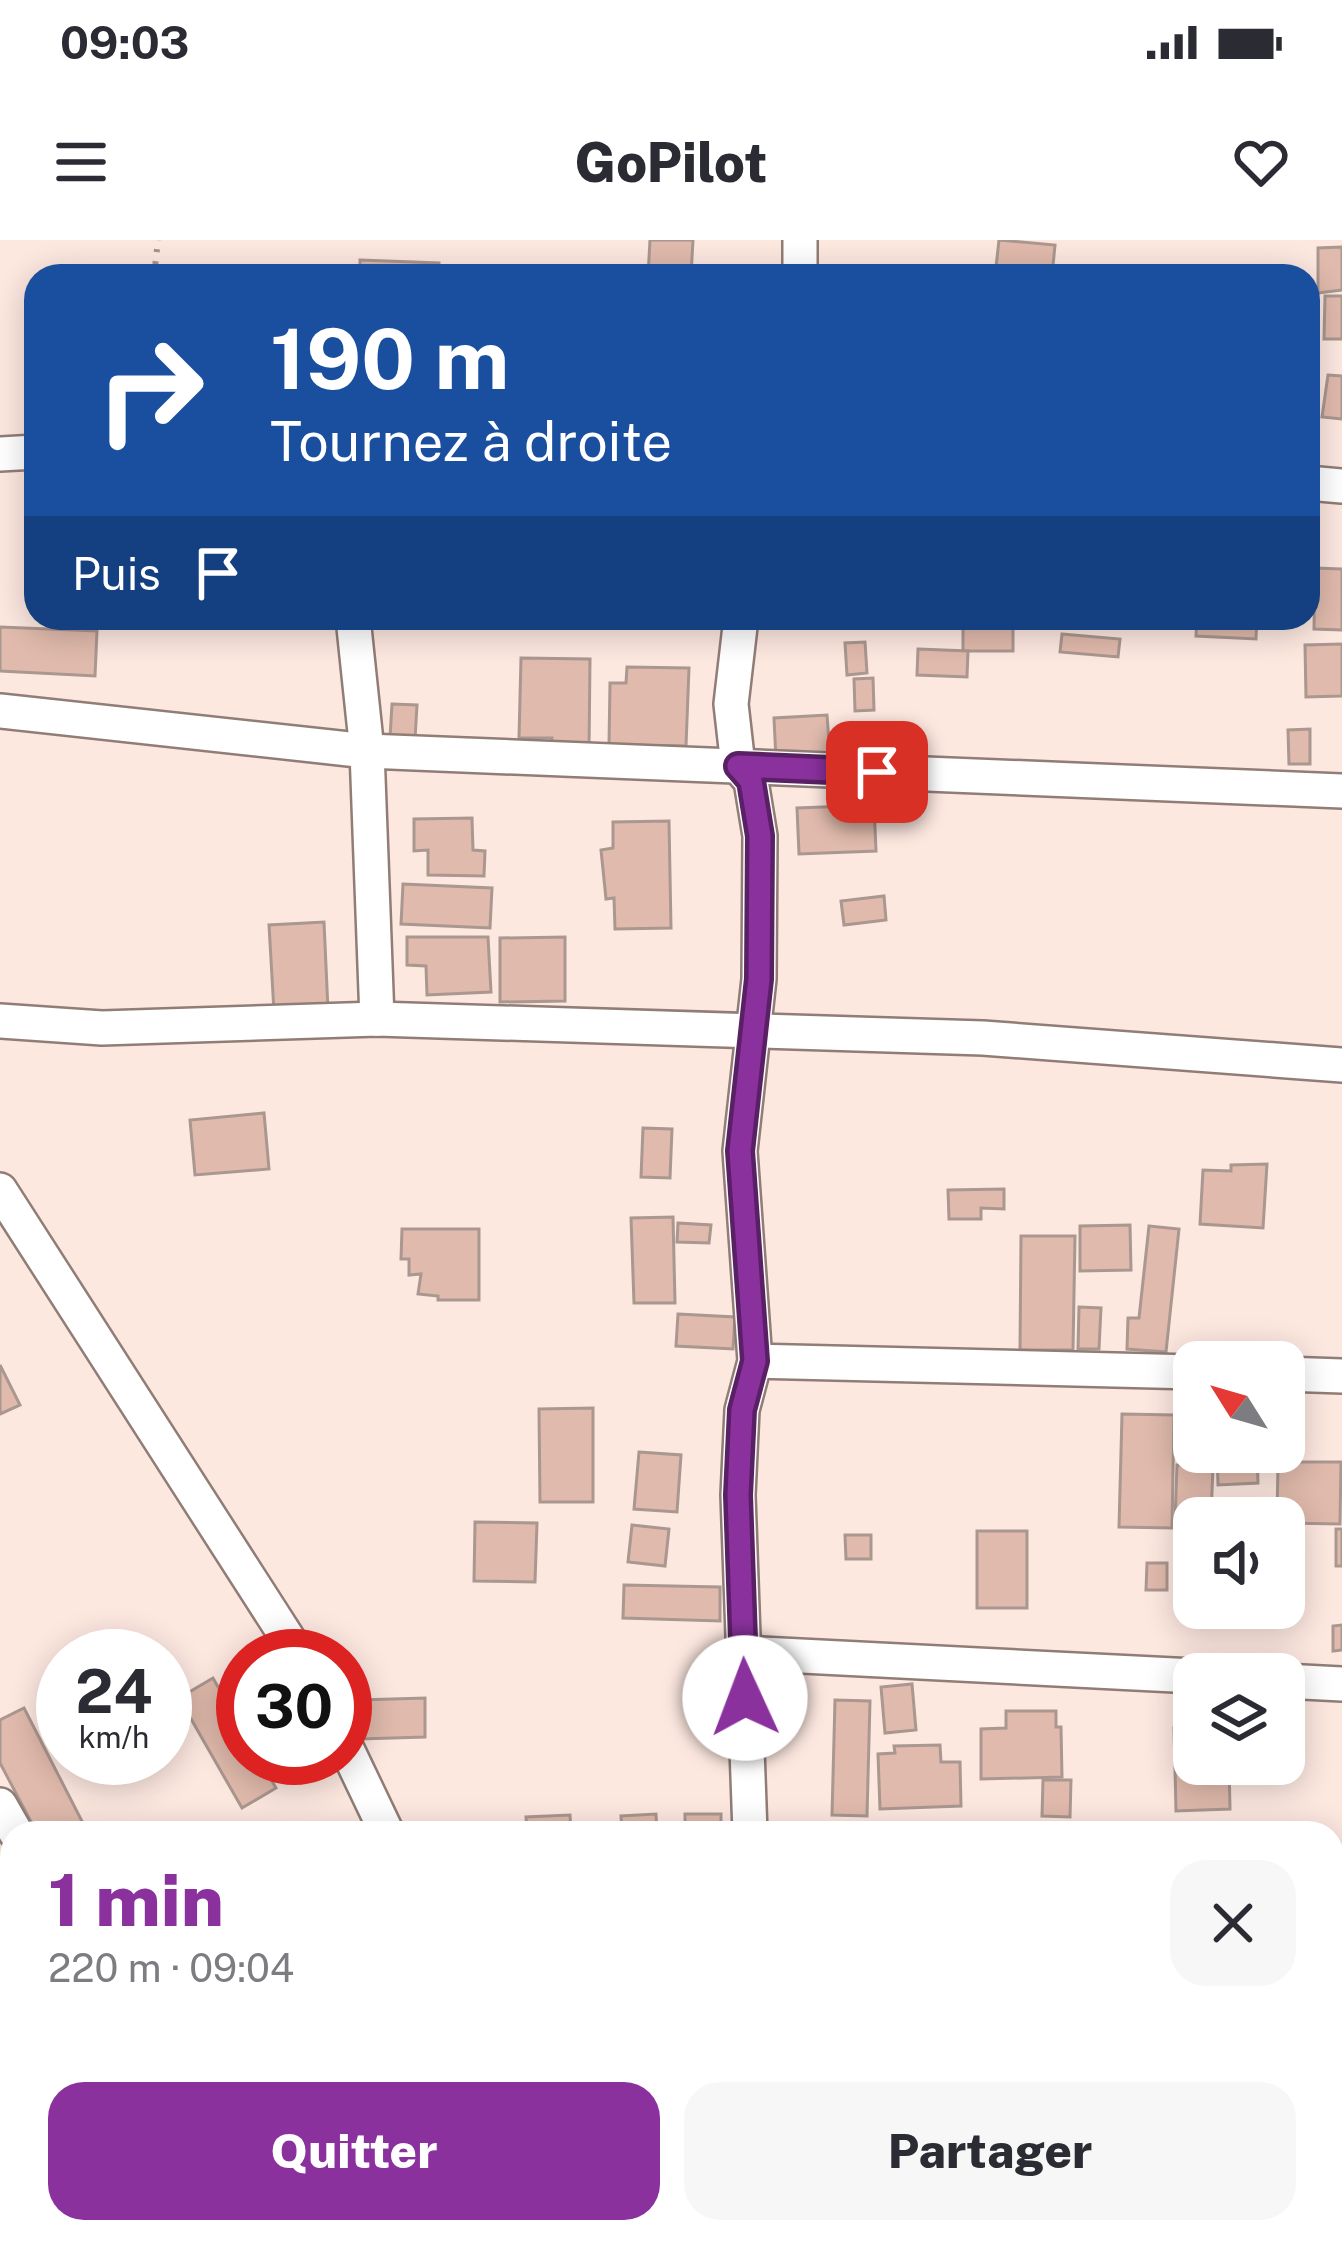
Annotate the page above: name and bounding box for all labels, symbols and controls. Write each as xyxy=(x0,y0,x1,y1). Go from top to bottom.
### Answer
text: 09:03 xyxy=(60,16,189,69)
icon: menu xyxy=(48,129,114,195)
icon: heart xyxy=(1228,129,1294,195)
text: GoPilot xyxy=(574,131,768,194)
text: 190 m xyxy=(270,309,509,408)
icon: right xyxy=(72,312,228,468)
text: Tournez à droite xyxy=(270,410,672,473)
icon: arrive xyxy=(185,540,251,606)
text: Puis xyxy=(72,547,161,600)
pin xyxy=(826,721,928,823)
icon: arrive xyxy=(844,739,910,805)
north arrow xyxy=(1173,1341,1305,1473)
map controls xyxy=(1173,1341,1305,1785)
button: sound xyxy=(1173,1497,1305,1629)
speed limit sign: 30 xyxy=(216,1629,372,1785)
position arrow xyxy=(682,1635,808,1761)
button: layers xyxy=(1173,1653,1305,1785)
text: 24 xyxy=(75,1656,153,1727)
text: km/h xyxy=(79,1719,149,1755)
text: 1 min xyxy=(48,1858,224,1942)
button: close xyxy=(1170,1860,1296,1986)
text: 220 m · 09:04 xyxy=(48,1945,294,1991)
button: Quitter xyxy=(48,2082,660,2220)
button: Partager xyxy=(684,2082,1296,2220)

